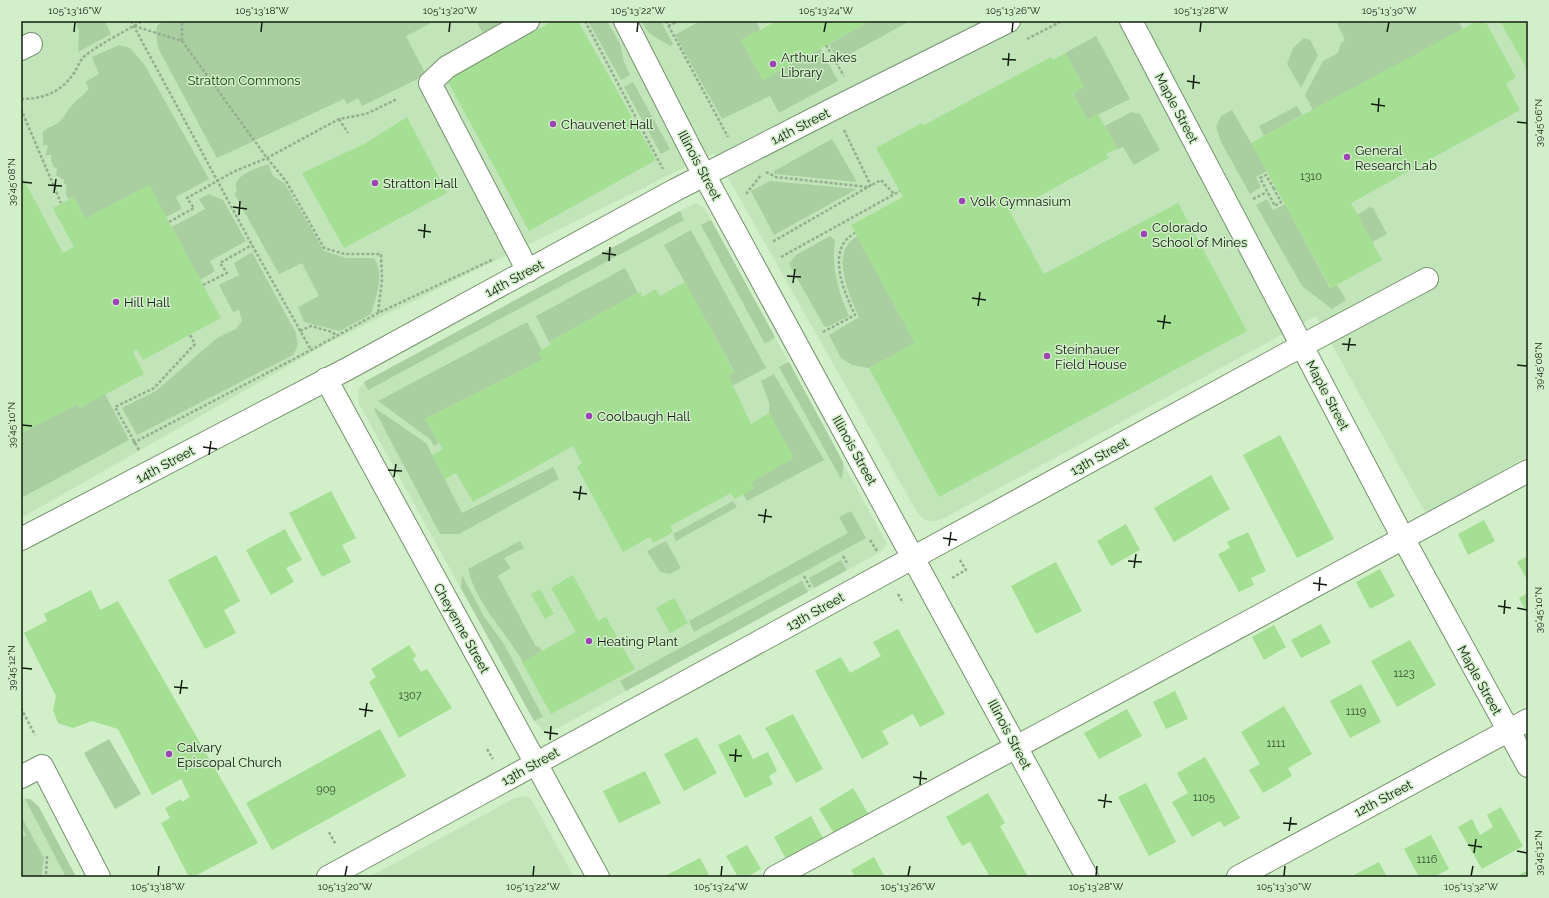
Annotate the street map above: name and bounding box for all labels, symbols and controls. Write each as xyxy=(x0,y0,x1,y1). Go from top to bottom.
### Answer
text: 105°13'16"W xyxy=(48,5,102,16)
text: 105°13'18"W xyxy=(235,5,289,16)
text: 105°13'20"W xyxy=(423,5,478,16)
text: 105°13'22"W xyxy=(611,5,665,16)
text: 105°13'24"W xyxy=(799,5,854,16)
text: 105°13'26"W xyxy=(986,5,1041,16)
text: 105°13'28"W xyxy=(1174,5,1229,16)
text: 105°13'30"W xyxy=(1362,5,1417,16)
place label: Arthur Lakes Library xyxy=(781,50,857,80)
marker: Arthur Lakes Library xyxy=(768,59,778,69)
street label: Maple Street xyxy=(1152,71,1202,146)
park label: Stratton Commons xyxy=(187,73,301,88)
text: 39°45'06"N xyxy=(1533,99,1544,147)
street label: 14th Street xyxy=(768,105,833,148)
place label: Chauvenet Hall xyxy=(561,117,654,132)
marker: Chauvenet Hall xyxy=(548,119,558,129)
street label: Illinois Street xyxy=(675,128,725,203)
place label: General Research Lab xyxy=(1355,143,1437,173)
marker: General Research Lab xyxy=(1342,152,1352,162)
text: 39°45'08"N xyxy=(6,158,17,206)
house number: 1310 xyxy=(1300,170,1322,183)
place label: Stratton Hall xyxy=(383,176,458,191)
marker: Stratton Hall xyxy=(370,178,380,188)
place label: Volk Gymnasium xyxy=(970,194,1071,209)
marker: Volk Gymnasium xyxy=(957,196,967,206)
place label: Colorado School of Mines xyxy=(1152,220,1247,250)
marker: Colorado School of Mines xyxy=(1139,229,1149,239)
street label: 14th Street xyxy=(482,257,547,300)
place label: Hill Hall xyxy=(124,295,171,310)
marker: Hill Hall xyxy=(111,297,121,307)
place label: Steinhauer Field House xyxy=(1055,342,1127,372)
text: 39°45'08"N xyxy=(1533,342,1544,390)
marker: Steinhauer Field House xyxy=(1042,351,1052,361)
street label: Maple Street xyxy=(1303,358,1353,433)
text: 39°45'10"N xyxy=(6,402,17,448)
place label: Coolbaugh Hall xyxy=(597,409,691,424)
marker: Coolbaugh Hall xyxy=(584,411,594,421)
street label: Illinois Street xyxy=(829,413,880,488)
street label: 13th Street xyxy=(1068,434,1131,478)
street label: 14th Street xyxy=(133,443,198,486)
street label: Cheyenne Street xyxy=(431,581,493,676)
text: 39°45'10"N xyxy=(1533,587,1544,633)
street label: 13th Street xyxy=(784,589,847,633)
place label: Heating Plant xyxy=(597,634,678,649)
marker: Heating Plant xyxy=(584,636,594,646)
street label: Maple Street xyxy=(1454,643,1505,718)
text: 39°45'12"N xyxy=(6,645,17,691)
house number: 1123 xyxy=(1393,667,1415,680)
house number: 1307 xyxy=(398,689,422,702)
street label: Illinois Street xyxy=(985,697,1035,772)
house number: 1119 xyxy=(1346,705,1366,718)
house number: 1111 xyxy=(1267,737,1286,750)
place label: Calvary Episcopal Church xyxy=(177,740,282,770)
street label: 13th Street xyxy=(499,744,562,788)
marker: Calvary Episcopal Church xyxy=(164,749,174,759)
street label: 12th Street xyxy=(1352,777,1415,820)
house number: 909 xyxy=(316,783,336,796)
house number: 1105 xyxy=(1193,791,1215,804)
text: 39°45'12"N xyxy=(1533,830,1544,876)
house number: 1116 xyxy=(1417,853,1438,866)
text: 105°13'18"W xyxy=(131,881,185,892)
text: 105°13'20"W xyxy=(318,881,373,892)
text: 105°13'22"W xyxy=(506,881,560,892)
text: 105°13'24"W xyxy=(694,881,749,892)
text: 105°13'26"W xyxy=(881,881,936,892)
text: 105°13'28"W xyxy=(1069,881,1124,892)
text: 105°13'30"W xyxy=(1257,881,1312,892)
text: 105°13'32"W xyxy=(1444,881,1498,892)

